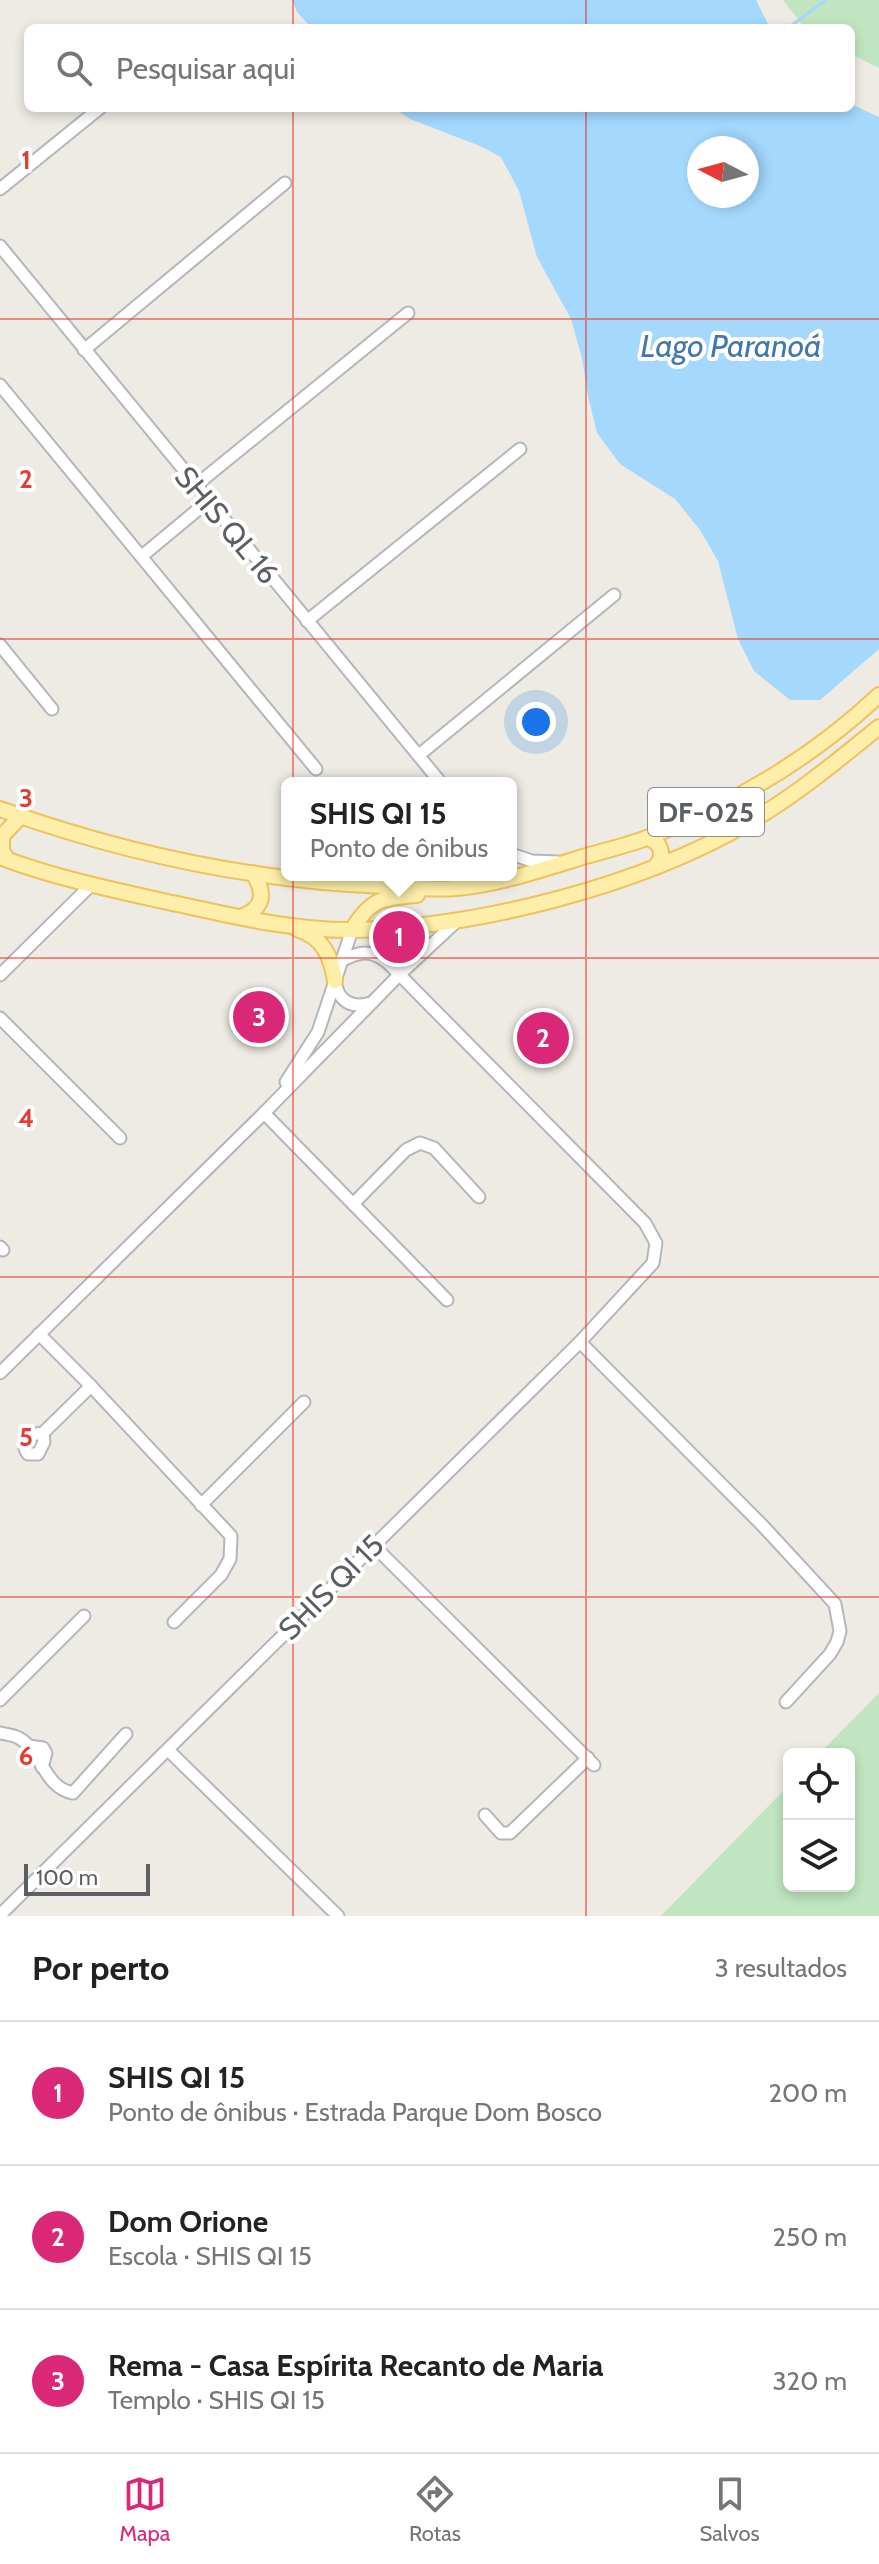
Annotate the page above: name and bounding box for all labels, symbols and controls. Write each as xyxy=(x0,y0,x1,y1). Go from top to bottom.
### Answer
search box xyxy=(24,24,855,112)
icon: search xyxy=(52,46,96,90)
text: Pesquisar aqui xyxy=(116,50,296,87)
north arrow xyxy=(687,136,759,208)
text: 1 xyxy=(21,144,31,176)
water label: Lago Paranoá xyxy=(640,326,822,365)
street label: SHIS QL 16 xyxy=(167,459,287,591)
text: 2 xyxy=(19,463,33,495)
your location xyxy=(516,702,556,742)
popup xyxy=(281,777,517,881)
text: 3 xyxy=(19,782,33,814)
road number: DF-025 xyxy=(648,788,764,836)
text: SHIS QI 15 xyxy=(310,795,447,832)
text: Ponto de ônibus xyxy=(310,832,488,864)
pin: 1 xyxy=(373,907,425,967)
pin: 3 xyxy=(233,987,285,1047)
pin: 2 xyxy=(517,1008,569,1068)
text: 4 xyxy=(18,1102,34,1134)
text: 5 xyxy=(19,1421,33,1453)
street label: SHIS QI 15 xyxy=(270,1526,392,1648)
text: 6 xyxy=(19,1740,33,1772)
map controls xyxy=(783,1748,855,1892)
button: locate xyxy=(783,1748,855,1820)
button: layers xyxy=(783,1820,855,1892)
scale bar xyxy=(24,1860,150,1896)
text: 100 m xyxy=(36,1864,98,1891)
text: Por perto xyxy=(32,1947,169,1989)
text: 3 resultados xyxy=(715,1952,847,1984)
text: SHIS QI 15 xyxy=(108,2059,245,2096)
text: 1 xyxy=(53,2077,63,2109)
text: 200 m xyxy=(768,2077,847,2109)
text: Ponto de ônibus · Estrada Parque Dom Bosco xyxy=(108,2096,602,2128)
text: Dom Orione xyxy=(108,2203,268,2240)
text: 2 xyxy=(51,2221,65,2253)
text: 250 m xyxy=(773,2221,847,2253)
text: Escola · SHIS QI 15 xyxy=(108,2240,312,2272)
text: Rema - Casa Espírita Recanto de Maria xyxy=(108,2347,603,2384)
text: 3 xyxy=(51,2365,65,2397)
text: 320 m xyxy=(773,2365,847,2397)
text: Templo · SHIS QI 15 xyxy=(108,2384,325,2416)
tab: Mapa xyxy=(119,2472,170,2547)
tab: Rotas xyxy=(409,2472,461,2547)
tab: Salvos xyxy=(699,2472,760,2547)

